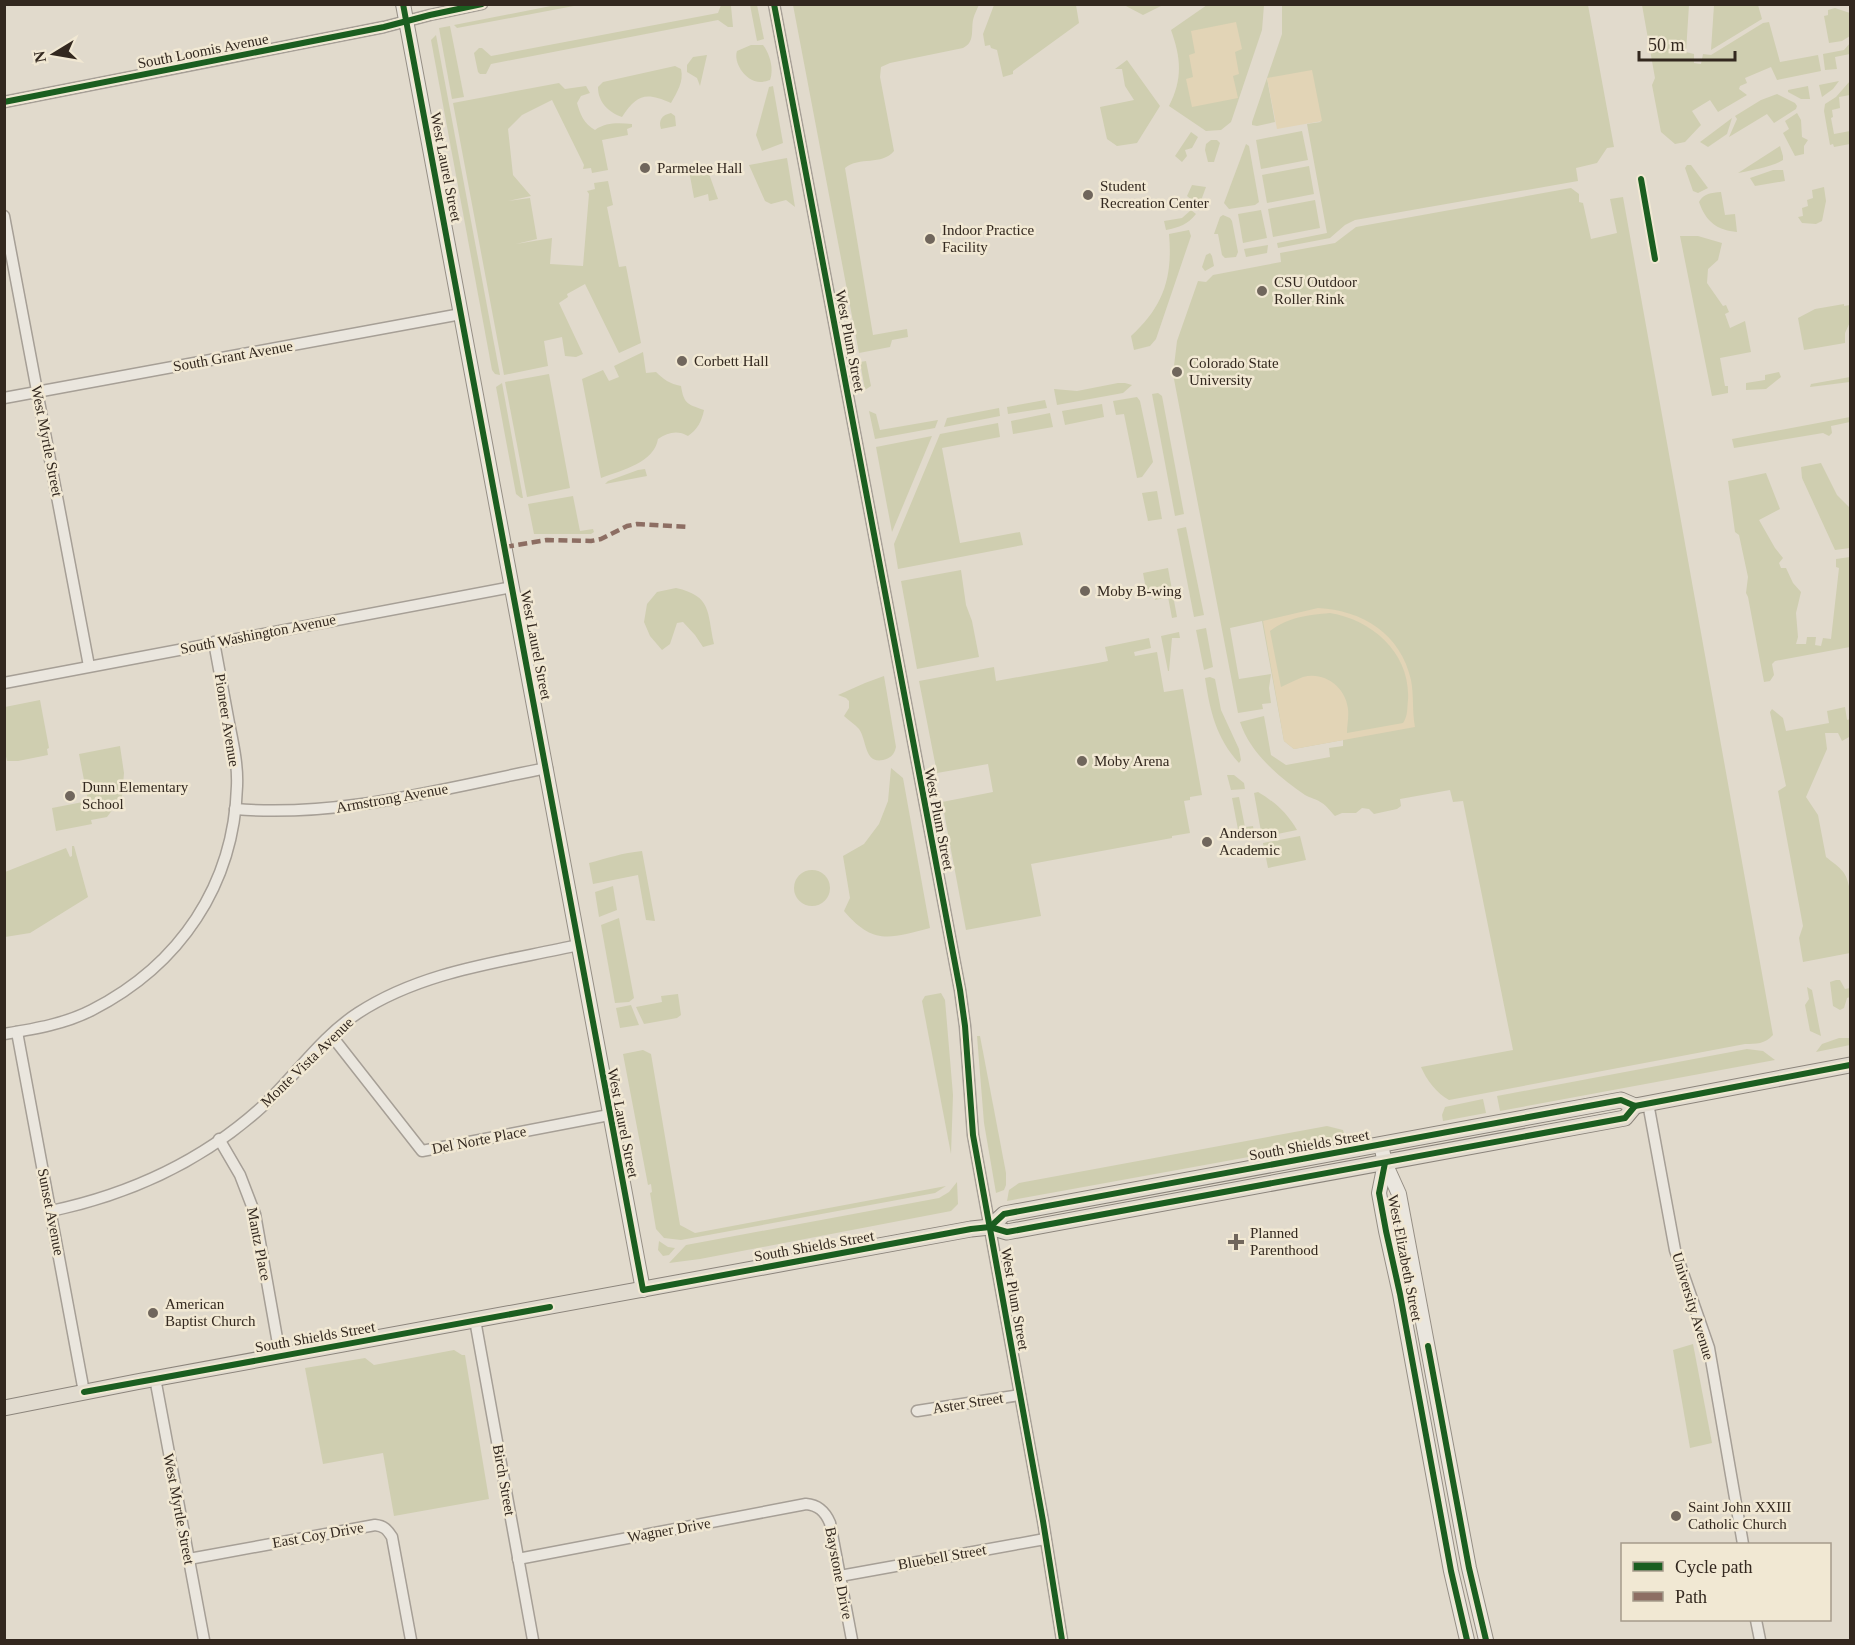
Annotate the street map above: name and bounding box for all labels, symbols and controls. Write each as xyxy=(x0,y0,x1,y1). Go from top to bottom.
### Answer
north arrow xyxy=(24,24,84,84)
scale bar xyxy=(1639,24,1735,62)
street label: South Loomis Avenue xyxy=(136,30,270,72)
text: 50 m xyxy=(1648,35,1685,55)
text: N xyxy=(30,49,49,64)
street label: West Laurel Street xyxy=(428,111,465,224)
place label: Parmelee Hall xyxy=(657,160,742,176)
marker: Parmelee Hall xyxy=(638,161,652,175)
place label: Student Recreation Center xyxy=(1100,178,1209,211)
marker: Student Recreation Center xyxy=(1081,188,1095,202)
place label: Indoor Practice Facility xyxy=(942,222,1034,255)
marker: Indoor Practice Facility xyxy=(923,232,937,246)
place label: CSU Outdoor Roller Rink xyxy=(1274,274,1357,307)
marker: CSU Outdoor Roller Rink xyxy=(1255,284,1269,298)
street label: West Plum Street xyxy=(832,289,868,394)
street label: South Grant Avenue xyxy=(172,338,294,374)
place label: Corbett Hall xyxy=(694,353,769,369)
marker: Corbett Hall xyxy=(675,354,689,368)
place label: Colorado State University xyxy=(1189,355,1279,388)
marker: Colorado State University xyxy=(1170,365,1184,379)
street label: West Myrtle Street xyxy=(28,384,66,499)
place label: Moby B-wing xyxy=(1097,583,1182,599)
marker: Moby B-wing xyxy=(1078,584,1092,598)
street label: West Laurel Street xyxy=(518,589,555,702)
street label: South Washington Avenue xyxy=(179,611,338,657)
street label: Pioneer Avenue xyxy=(212,672,242,768)
place label: Moby Arena xyxy=(1094,753,1170,769)
marker: Moby Arena xyxy=(1075,754,1089,768)
street label: West Plum Street xyxy=(921,767,957,872)
place label: Dunn Elementary School xyxy=(82,779,189,812)
street label: Armstrong Avenue xyxy=(335,780,450,816)
marker: Dunn Elementary School xyxy=(63,789,77,803)
place label: Anderson Academic xyxy=(1219,825,1280,858)
marker: Anderson Academic xyxy=(1200,835,1214,849)
street label: Monte Vista Avenue xyxy=(258,1014,357,1110)
street label: West Laurel Street xyxy=(605,1067,642,1180)
street label: Del Norte Place xyxy=(430,1123,528,1157)
street label: South Shields Street xyxy=(1248,1126,1371,1163)
street label: Sunset Avenue xyxy=(35,1167,67,1257)
street label: West Elizabeth Street xyxy=(1385,1193,1425,1324)
street label: Mantz Place xyxy=(244,1206,274,1282)
place label: Planned Parenthood xyxy=(1250,1225,1319,1258)
street label: South Shields Street xyxy=(753,1227,876,1264)
marker: Planned Parenthood xyxy=(1227,1233,1245,1251)
street label: West Plum Street xyxy=(998,1247,1032,1352)
street label: University Avenue xyxy=(1669,1250,1717,1362)
place label: American Baptist Church xyxy=(165,1296,256,1329)
marker: American Baptist Church xyxy=(146,1306,160,1320)
street label: South Shields Street xyxy=(254,1318,377,1355)
street label: Aster Street xyxy=(932,1389,1005,1416)
street label: Birch Street xyxy=(490,1443,518,1518)
street label: West Myrtle Street xyxy=(160,1452,198,1567)
place label: Saint John XXIII Catholic Church xyxy=(1688,1499,1791,1532)
marker: Saint John XXIII Catholic Church xyxy=(1669,1509,1683,1523)
street label: Wagner Drive xyxy=(626,1515,712,1545)
street label: East Coy Drive xyxy=(271,1519,365,1551)
street label: Baystone Drive xyxy=(822,1525,856,1621)
street label: Bluebell Street xyxy=(897,1541,988,1573)
legend xyxy=(1621,1543,1831,1621)
text: Cycle path xyxy=(1675,1557,1752,1577)
text: Path xyxy=(1675,1587,1707,1607)

